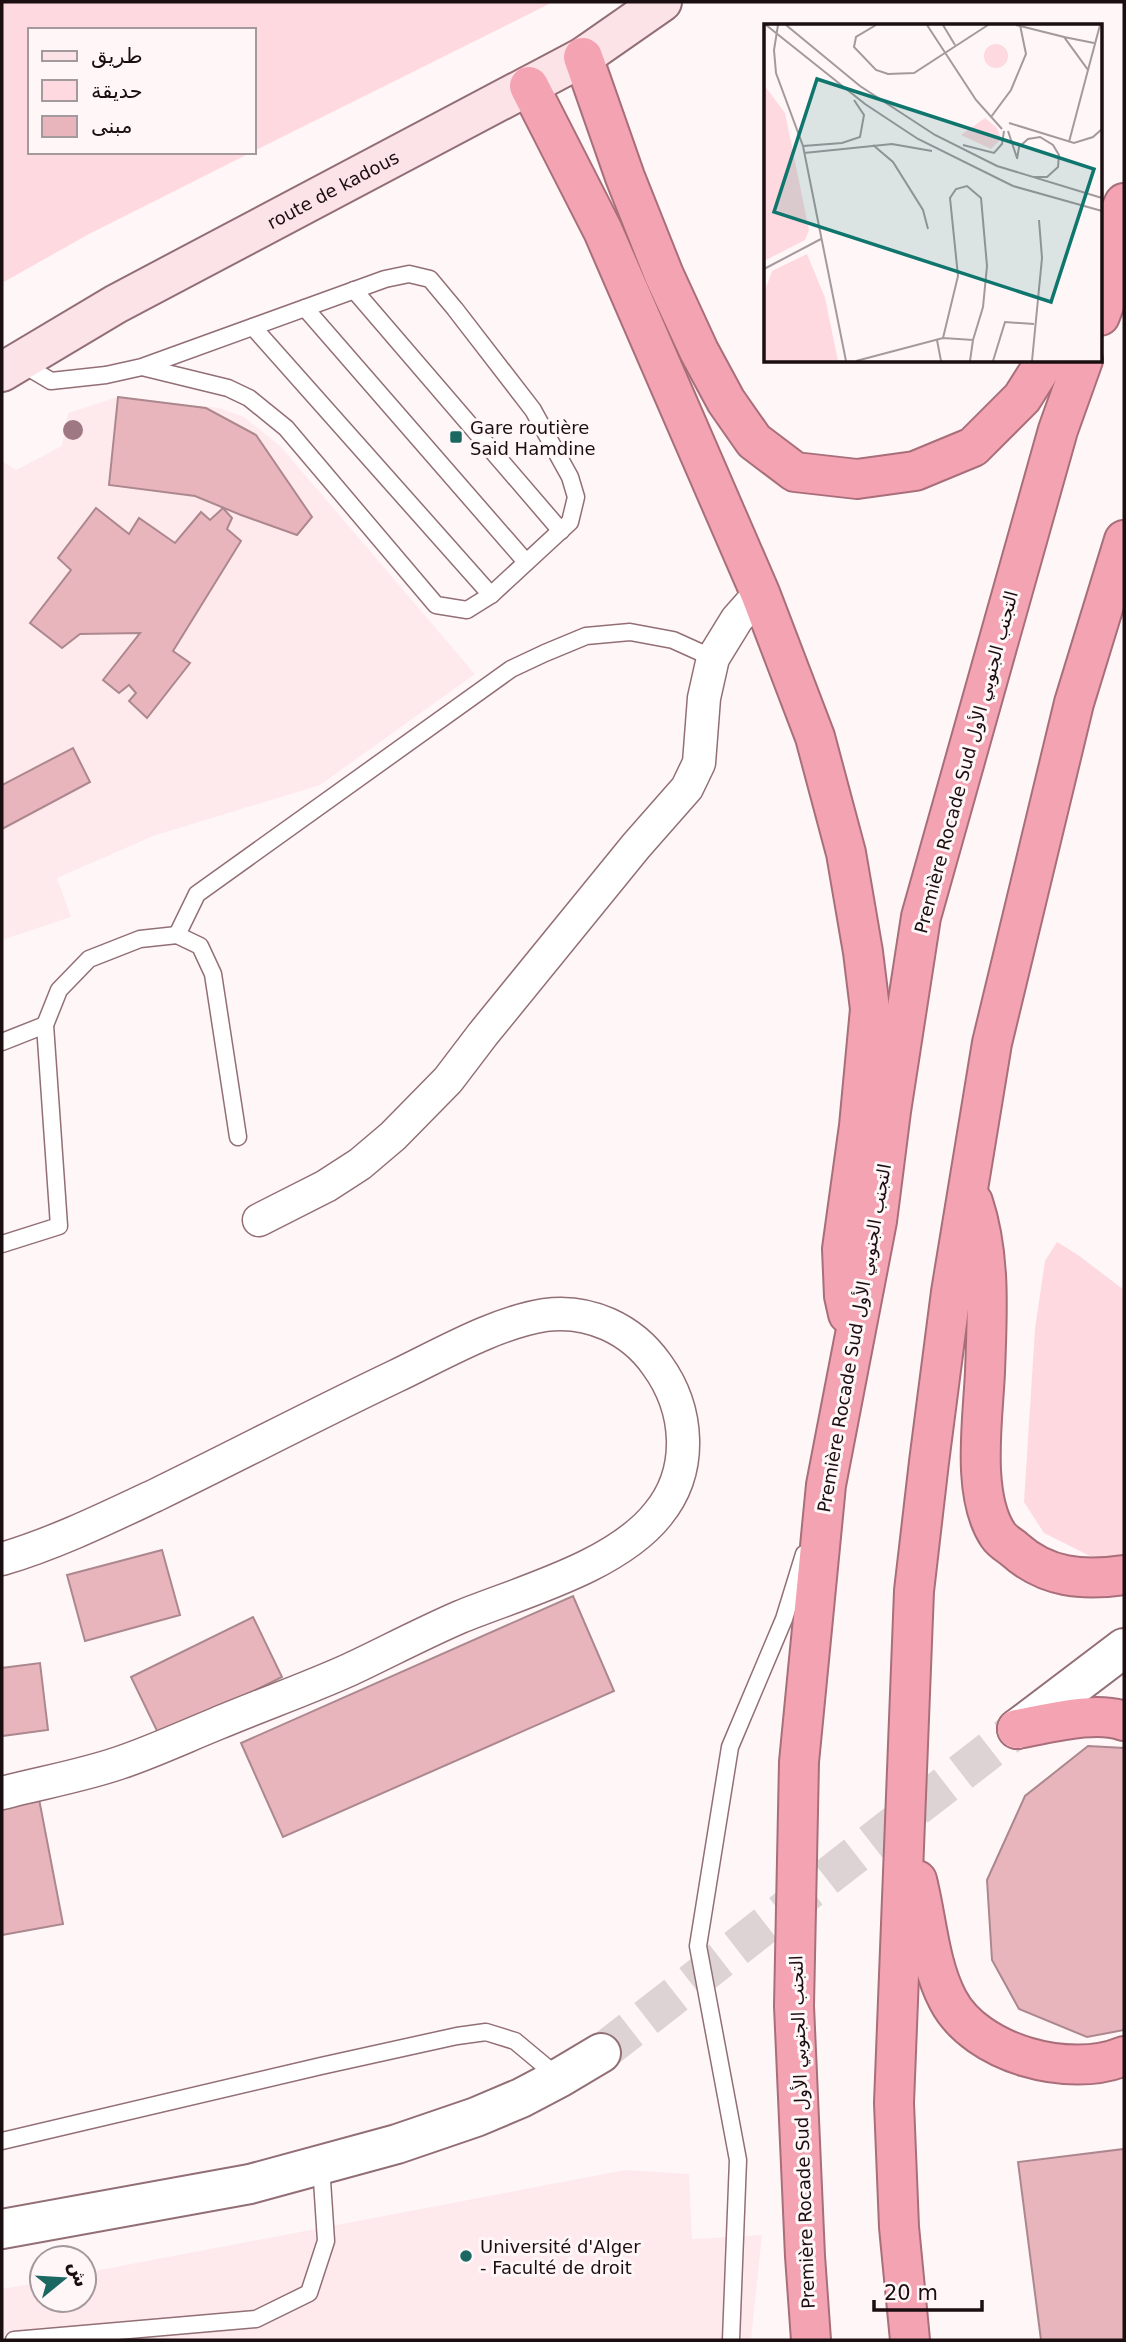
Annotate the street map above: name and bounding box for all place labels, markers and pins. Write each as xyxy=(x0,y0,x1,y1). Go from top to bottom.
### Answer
place label: Gare routière Said Hamdine xyxy=(470,417,596,459)
marker: Gare routière Said Hamdine xyxy=(448,429,464,445)
place label: Université d'Alger - Faculté de droit xyxy=(480,2236,641,2278)
marker: Université d'Alger - Faculté de droit xyxy=(458,2248,474,2264)

